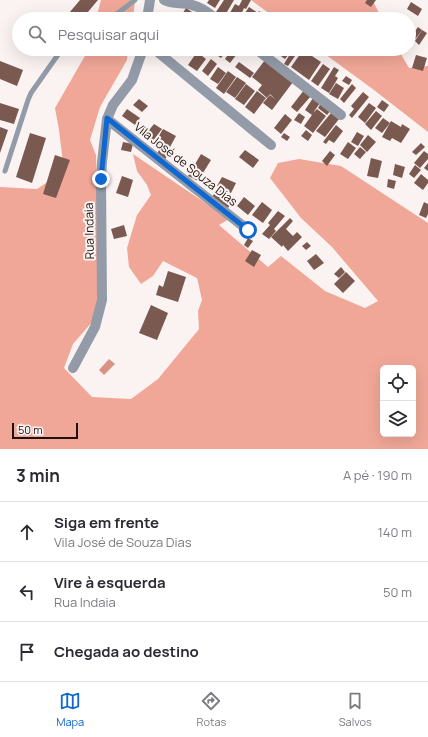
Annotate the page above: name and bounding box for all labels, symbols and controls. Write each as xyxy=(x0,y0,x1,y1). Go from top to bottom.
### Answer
search box xyxy=(12,12,416,56)
icon: search xyxy=(26,23,48,45)
text: Pesquisar aqui xyxy=(58,24,159,45)
street label: Vila José de Souza Dias xyxy=(131,118,241,210)
route end xyxy=(92,170,110,188)
street label: Rua Indaia xyxy=(80,202,98,260)
route start xyxy=(239,221,257,239)
map controls xyxy=(380,365,416,437)
button: locate xyxy=(380,365,416,401)
button: layers xyxy=(380,401,416,437)
scale bar xyxy=(12,421,78,440)
text: 50 m xyxy=(18,422,43,437)
text: 3 min xyxy=(16,464,60,487)
text: A pé · 190 m xyxy=(343,466,412,484)
text: Siga em frente xyxy=(54,512,159,533)
icon: ahead xyxy=(16,521,38,543)
text: 140 m xyxy=(378,523,412,541)
text: Vila José de Souza Dias xyxy=(54,533,192,551)
text: Vire à esquerda xyxy=(54,572,166,593)
icon: left xyxy=(16,581,38,603)
text: 50 m xyxy=(383,583,412,601)
text: Rua Indaia xyxy=(54,593,116,611)
icon: arrive xyxy=(16,641,38,663)
text: Chegada ao destino xyxy=(54,641,199,662)
tab: Mapa xyxy=(56,690,84,729)
tab: Rotas xyxy=(197,690,226,729)
tab: Salvos xyxy=(339,690,372,729)

